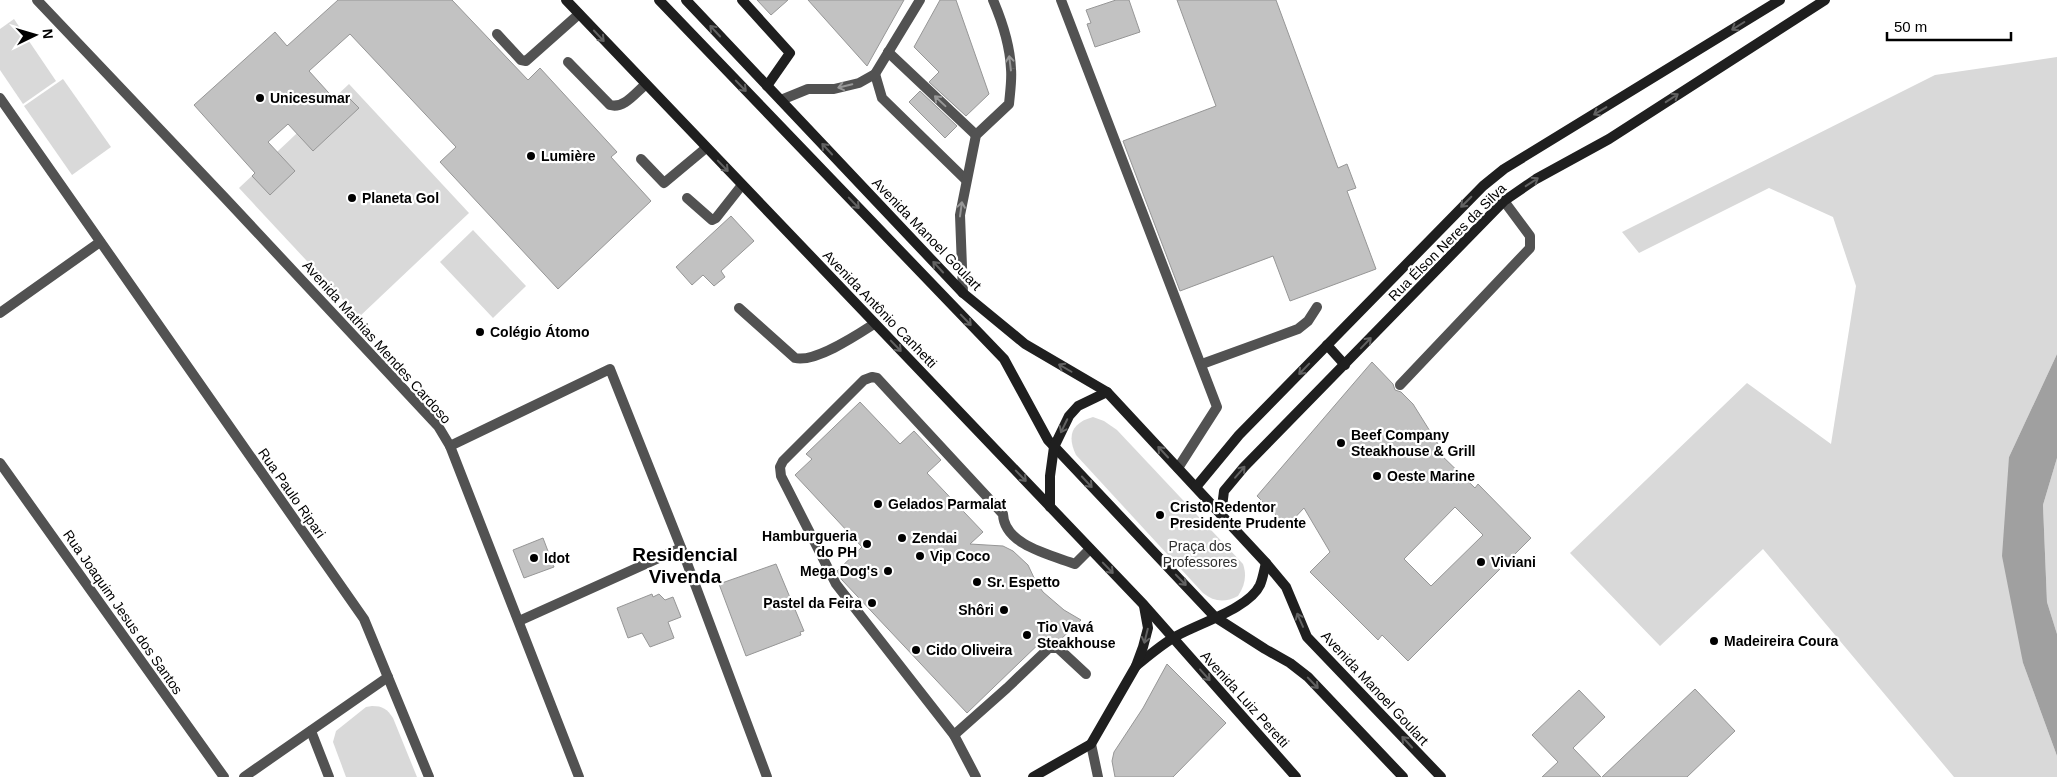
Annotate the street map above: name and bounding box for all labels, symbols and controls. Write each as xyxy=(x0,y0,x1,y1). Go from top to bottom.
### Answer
north arrow xyxy=(10,10,60,60)
scale bar xyxy=(1887,10,2011,42)
text: 50 m xyxy=(1894,18,1927,35)
one-way arrow xyxy=(1732,21,1746,31)
one-way arrow xyxy=(709,25,721,37)
text: N xyxy=(40,28,56,40)
one-way arrow xyxy=(593,29,605,42)
one-way arrow xyxy=(1005,55,1015,71)
one-way arrow xyxy=(735,79,747,92)
one-way arrow xyxy=(838,82,854,91)
place label: Unicesumar xyxy=(270,90,351,106)
marker: Unicesumar xyxy=(254,92,266,104)
one-way arrow xyxy=(1664,93,1678,103)
one-way arrow xyxy=(934,95,947,107)
one-way arrow xyxy=(1593,106,1607,117)
one-way arrow xyxy=(821,143,833,155)
place label: Lumière xyxy=(541,148,596,164)
marker: Lumière xyxy=(525,150,537,162)
one-way arrow xyxy=(717,159,729,172)
street label: Avenida Manoel Goulart xyxy=(869,175,985,294)
one-way arrow xyxy=(1525,177,1539,187)
street label: Rua Élson Neres da Silva xyxy=(1385,180,1509,304)
place label: Planeta Gol xyxy=(362,190,439,206)
marker: Planeta Gol xyxy=(346,192,358,204)
one-way arrow xyxy=(1460,196,1472,209)
one-way arrow xyxy=(848,197,860,209)
one-way arrow xyxy=(956,202,966,218)
street label: Avenida Antônio Canhetti xyxy=(820,247,940,371)
street label: Avenida Mathias Mendes Cardoso xyxy=(300,257,455,427)
one-way arrow xyxy=(932,261,944,274)
one-way arrow xyxy=(960,314,972,326)
place label: Colégio Átomo xyxy=(490,324,590,340)
marker: Colégio Átomo xyxy=(474,326,486,338)
one-way arrow xyxy=(1360,337,1372,350)
one-way arrow xyxy=(890,340,902,353)
one-way arrow xyxy=(1058,363,1072,373)
one-way arrow xyxy=(1298,363,1310,375)
one-way arrow xyxy=(1059,419,1069,434)
place label: Beef Company Steakhouse & Grill xyxy=(1351,427,1475,459)
marker: Beef Company Steakhouse & Grill xyxy=(1335,437,1347,449)
street label: Rua Paulo Ripari xyxy=(255,445,329,541)
one-way arrow xyxy=(1157,445,1169,458)
one-way arrow xyxy=(1234,466,1245,479)
place label: Oeste Marine xyxy=(1387,468,1475,484)
one-way arrow xyxy=(1014,470,1027,482)
marker: Oeste Marine xyxy=(1371,470,1383,482)
one-way arrow xyxy=(1081,476,1093,488)
place label: Gelados Parmalat xyxy=(888,496,1007,512)
marker: Gelados Parmalat xyxy=(872,498,884,510)
place label: Cristo Redentor Presidente Prudente xyxy=(1170,499,1306,531)
marker: Cristo Redentor Presidente Prudente xyxy=(1154,509,1166,521)
street label: Rua Joaquim Jesus dos Santos xyxy=(60,527,186,697)
place label: Hamburgueria do PH xyxy=(762,528,857,560)
place label: Zendai xyxy=(912,530,957,546)
marker: Zendai xyxy=(896,532,908,544)
marker: Hamburgueria do PH xyxy=(861,538,873,550)
park label: Praça dos Professores xyxy=(1163,538,1237,570)
district label: Residencial Vivenda xyxy=(632,544,738,587)
place label: Vip Coco xyxy=(930,548,990,564)
place label: Idot xyxy=(544,550,570,566)
marker: Vip Coco xyxy=(914,550,926,562)
marker: Idot xyxy=(528,552,540,564)
place label: Viviani xyxy=(1491,554,1536,570)
marker: Viviani xyxy=(1475,556,1487,568)
one-way arrow xyxy=(1102,561,1114,574)
place label: Mega Dog's xyxy=(800,563,878,579)
marker: Mega Dog's xyxy=(882,565,894,577)
place label: Sr. Espetto xyxy=(987,574,1060,590)
one-way arrow xyxy=(1175,574,1187,587)
marker: Sr. Espetto xyxy=(971,576,983,588)
place label: Pastel da Feira xyxy=(763,595,862,611)
marker: Pastel da Feira xyxy=(866,597,878,609)
place label: Shôri xyxy=(958,602,994,618)
marker: Shôri xyxy=(998,604,1010,616)
one-way arrow xyxy=(1295,613,1305,628)
place label: Tio Vavá Steakhouse xyxy=(1037,619,1116,651)
one-way arrow xyxy=(1141,628,1150,644)
street label: Avenida Manoel Goulart xyxy=(1318,628,1432,748)
marker: Tio Vavá Steakhouse xyxy=(1021,629,1033,641)
place label: Madeireira Coura xyxy=(1724,633,1839,649)
marker: Madeireira Coura xyxy=(1708,635,1720,647)
place label: Cido Oliveira xyxy=(926,642,1013,658)
marker: Cido Oliveira xyxy=(910,644,922,656)
street label: Avenida Luiz Peretti xyxy=(1197,647,1293,751)
one-way arrow xyxy=(1199,668,1211,681)
one-way arrow xyxy=(1307,677,1319,689)
one-way arrow xyxy=(1401,735,1413,748)

